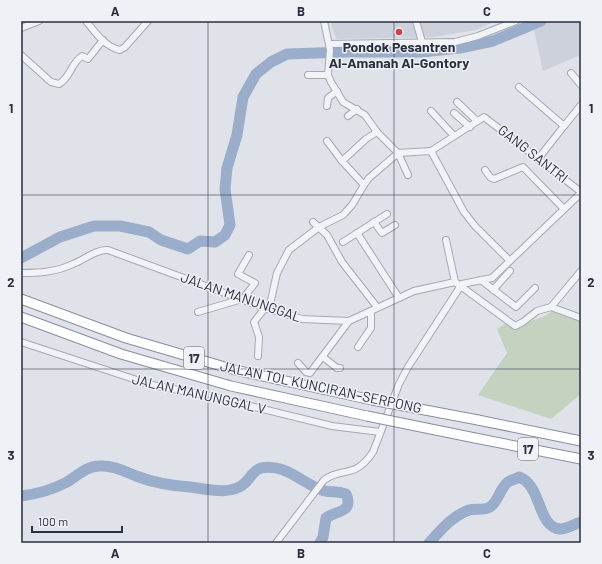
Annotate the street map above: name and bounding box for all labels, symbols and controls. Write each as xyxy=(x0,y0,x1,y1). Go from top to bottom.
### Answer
text: A xyxy=(111,3,120,19)
text: B xyxy=(297,3,305,19)
text: C xyxy=(483,3,491,19)
marker: Pondok Pesantren Al-Amanah Al-Gontory xyxy=(394,27,404,37)
place label: Pondok Pesantren Al-Amanah Al-Gontory xyxy=(329,38,469,71)
text: 1 xyxy=(9,100,13,116)
text: 1 xyxy=(589,100,593,116)
street label: GANG SANTRI xyxy=(495,121,572,186)
street label: JALAN MANUNGGAL xyxy=(179,268,303,325)
text: 2 xyxy=(7,274,15,290)
text: 2 xyxy=(587,274,595,290)
road number: 17 xyxy=(184,347,204,369)
street label: JALAN TOL KUNCIRAN–SERPONG xyxy=(219,357,423,416)
street label: JALAN MANUNGGAL V xyxy=(130,370,268,417)
road number: 17 xyxy=(518,438,538,460)
text: 3 xyxy=(7,447,15,463)
text: 3 xyxy=(587,447,595,463)
scale bar xyxy=(32,508,122,534)
text: 100 m xyxy=(38,514,68,528)
text: A xyxy=(111,545,120,561)
text: B xyxy=(297,545,305,561)
text: C xyxy=(483,545,491,561)

